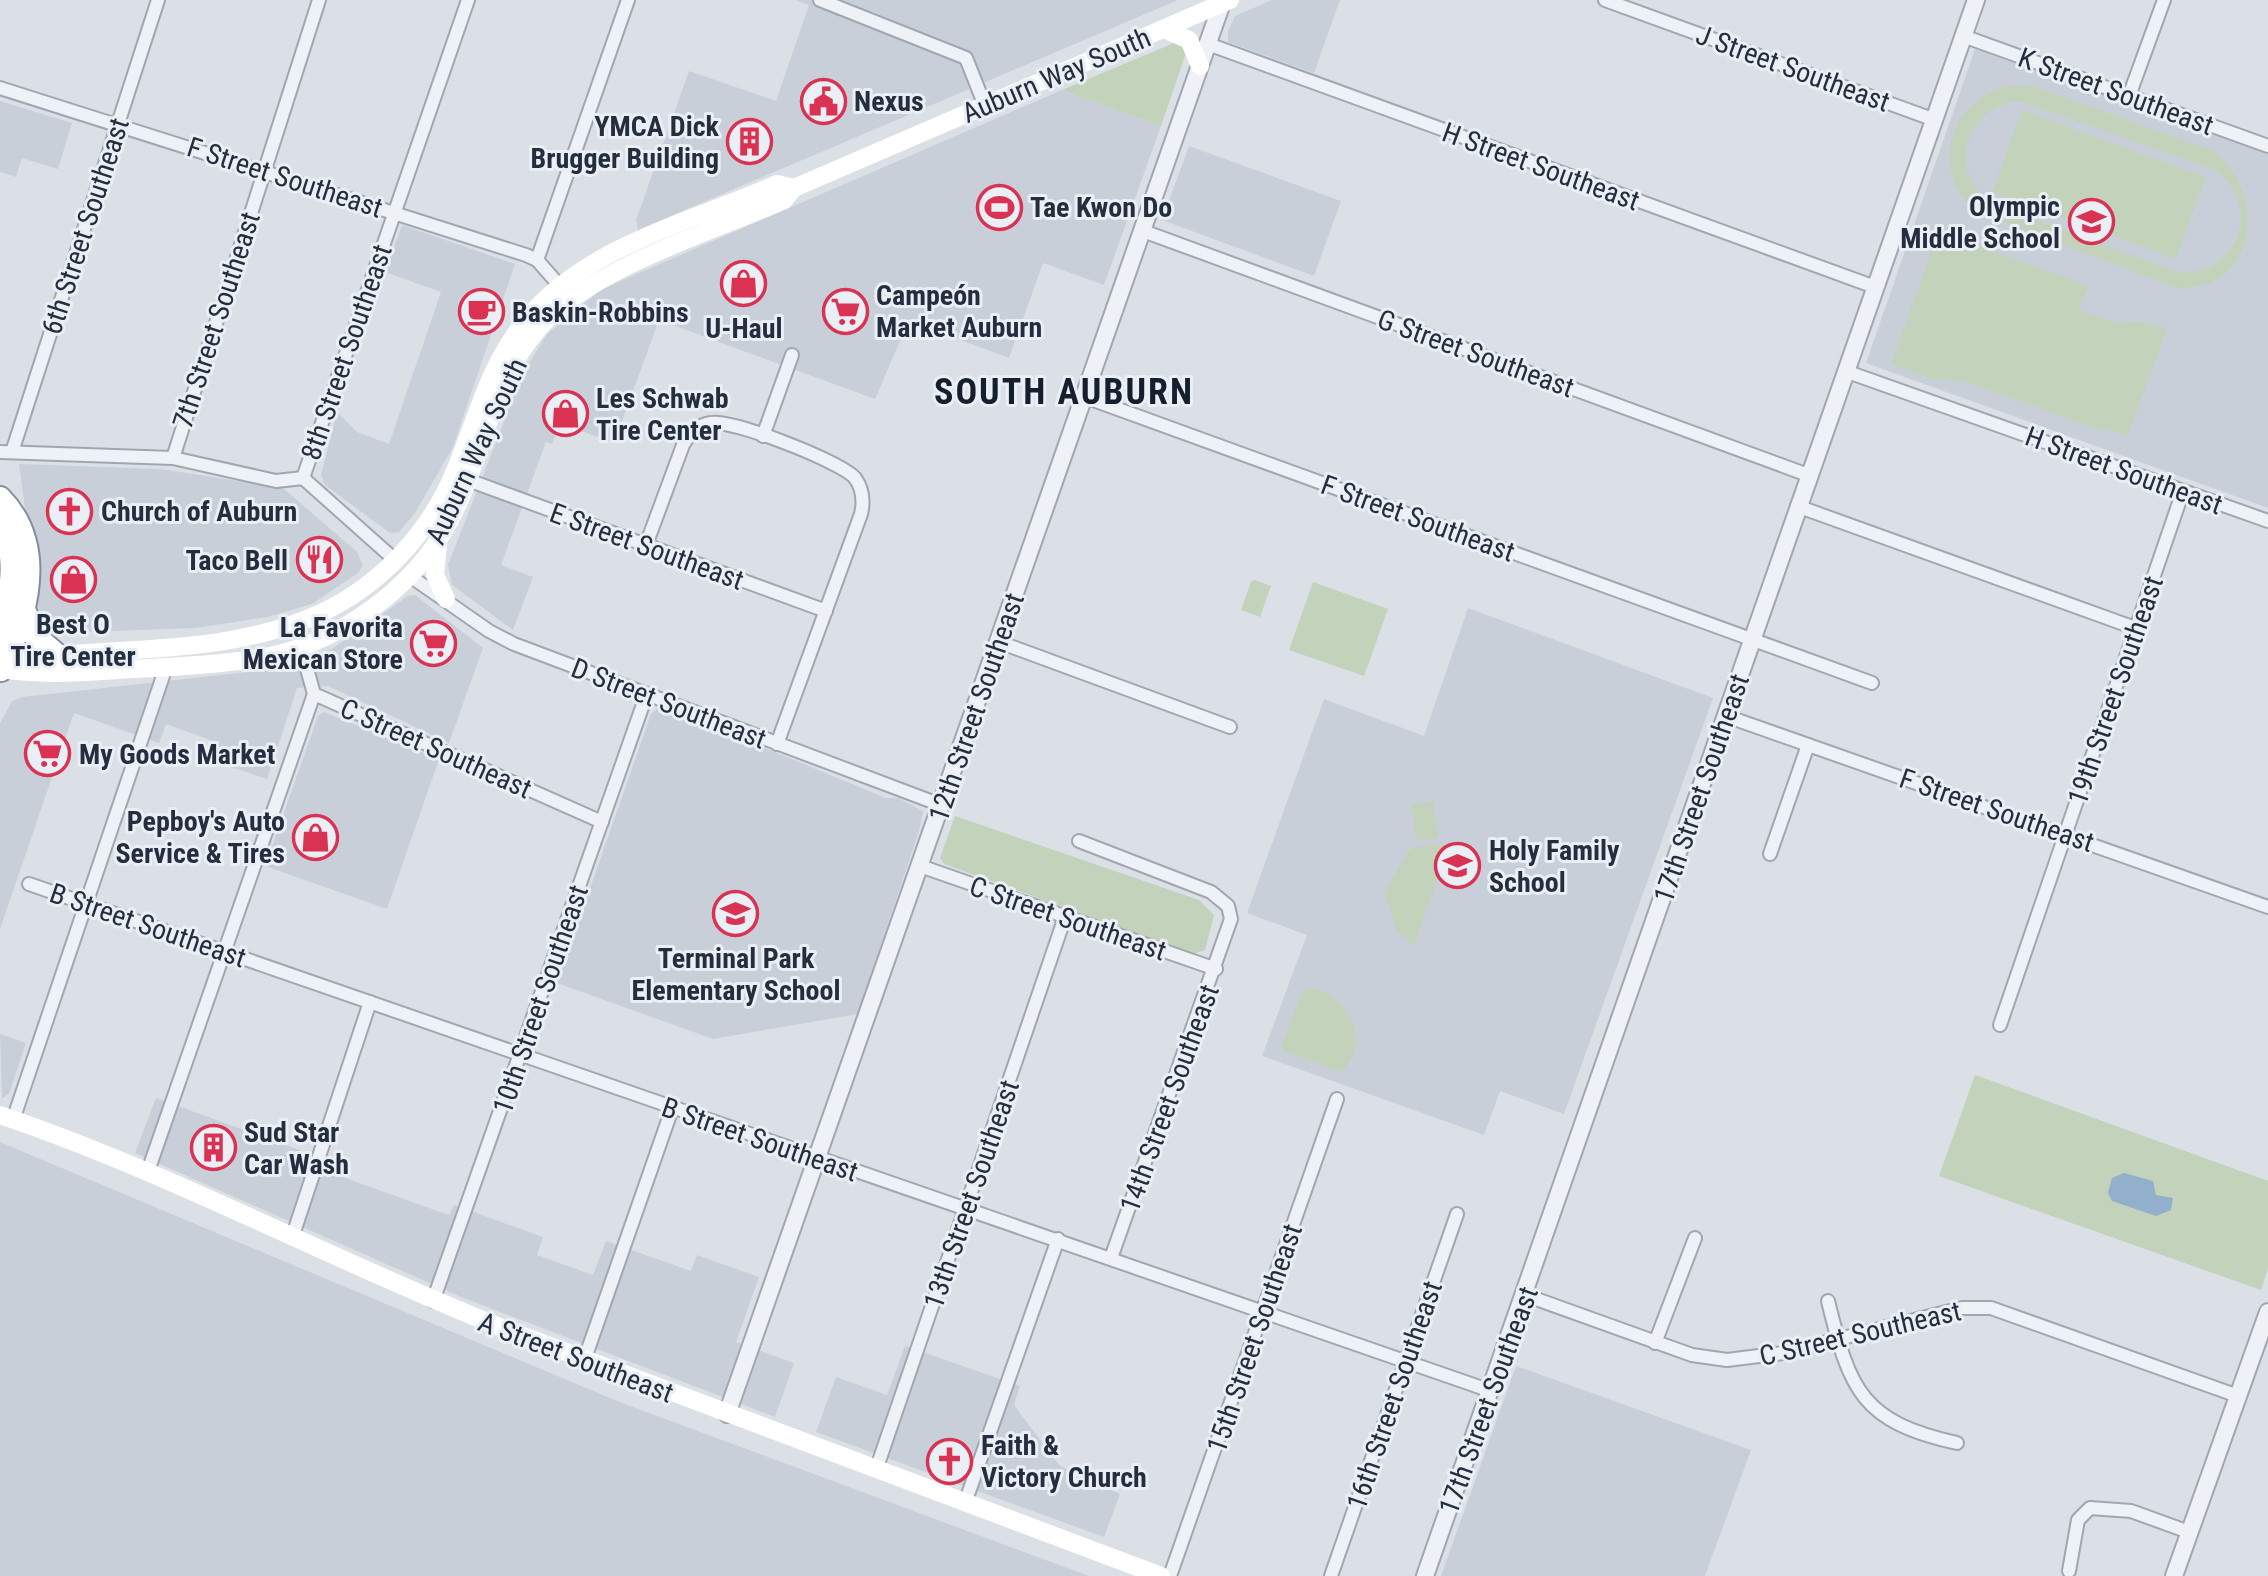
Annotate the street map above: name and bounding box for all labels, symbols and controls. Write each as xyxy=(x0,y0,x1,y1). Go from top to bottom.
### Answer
street label: J Street Southeast xyxy=(1692,18,1894,119)
street label: Auburn Way South xyxy=(957,21,1155,130)
street label: K Street Southeast xyxy=(2014,41,2218,142)
public building icon: Nexus xyxy=(799,77,847,125)
place label: Nexus xyxy=(854,85,924,118)
place label: YMCA Dick Brugger Building xyxy=(531,110,720,175)
street label: 6th Street Southeast xyxy=(35,114,136,339)
street label: H Street Southeast xyxy=(1438,116,1644,217)
building icon: YMCA Dick Brugger Building xyxy=(726,118,774,166)
street label: F Street Southeast xyxy=(183,130,387,225)
sports icon: Tae Kwon Do xyxy=(975,183,1023,231)
place label: Olympic Middle School xyxy=(1900,190,2060,255)
place label: Tae Kwon Do xyxy=(1030,191,1172,224)
school or university icon: Olympic Middle School xyxy=(2067,198,2115,246)
street label: 7th Street Southeast xyxy=(166,208,267,433)
street label: 8th Street Southeast xyxy=(294,240,399,464)
shop icon: U-Haul xyxy=(720,260,768,308)
place label: Campeón Market Auburn xyxy=(876,279,1042,344)
supermarket icon: Campeón Market Auburn xyxy=(821,287,869,335)
cafe icon: Baskin-Robbins xyxy=(457,288,505,336)
place label: Baskin-Robbins xyxy=(512,296,689,329)
street label: G Street Southeast xyxy=(1373,303,1579,404)
place label: U-Haul xyxy=(705,312,783,345)
street label: Auburn Way South xyxy=(419,353,534,549)
district label: SOUTH AUBURN xyxy=(934,371,1194,413)
place label: Les Schwab Tire Center xyxy=(596,382,729,447)
shop icon: Les Schwab Tire Center xyxy=(541,390,589,438)
street label: H Street Southeast xyxy=(2021,420,2227,521)
street label: F Street Southeast xyxy=(1317,468,1519,569)
church icon: Church of Auburn xyxy=(46,487,94,535)
place label: Church of Auburn xyxy=(101,495,297,528)
street label: E Street Southeast xyxy=(545,496,748,597)
restaurant icon: Taco Bell xyxy=(295,536,343,584)
place label: Taco Bell xyxy=(185,544,288,577)
shop icon: Best O Tire Center xyxy=(49,556,97,604)
street label: 19th Street Southeast xyxy=(2061,572,2170,809)
street label: 12th Street Southeast xyxy=(922,589,1031,826)
place label: Best O Tire Center xyxy=(10,608,136,673)
place label: La Favorita Mexican Store xyxy=(243,611,403,676)
supermarket icon: La Favorita Mexican Store xyxy=(410,619,458,667)
street label: D Street Southeast xyxy=(567,651,771,756)
street label: 17th Street Southeast xyxy=(1647,670,1756,907)
street label: C Street Southeast xyxy=(335,692,537,805)
supermarket icon: My Goods Market xyxy=(24,730,72,778)
place label: My Goods Market xyxy=(79,738,275,771)
street label: F Street Southeast xyxy=(1895,762,2098,859)
place label: Pepboy's Auto Service & Tires xyxy=(115,805,285,870)
shop icon: Pepboy's Auto Service & Tires xyxy=(292,813,340,861)
place label: Holy Family School xyxy=(1489,834,1620,899)
school or university icon: Holy Family School xyxy=(1434,842,1482,890)
street label: C Street Southeast xyxy=(965,869,1171,968)
street label: B Street Southeast xyxy=(45,876,250,974)
street label: 10th Street Southeast xyxy=(486,881,595,1118)
school or university icon: Terminal Park Elementary School xyxy=(712,890,760,938)
place label: Terminal Park Elementary School xyxy=(631,942,841,1007)
street label: 14th Street Southeast xyxy=(1113,980,1226,1216)
street label: 13th Street Southeast xyxy=(917,1076,1026,1313)
street label: B Street Southeast xyxy=(657,1090,862,1188)
place label: Sud Star Car Wash xyxy=(244,1116,349,1181)
building icon: Sud Star Car Wash xyxy=(189,1124,237,1172)
street label: 15th Street Southeast xyxy=(1200,1220,1309,1457)
street label: 16th Street Southeast xyxy=(1340,1277,1449,1514)
street label: 17th Street Southeast xyxy=(1432,1282,1545,1518)
street label: C Street Southeast xyxy=(1756,1294,1964,1373)
street label: A Street Southeast xyxy=(474,1305,678,1410)
place label: Faith & Victory Church xyxy=(981,1429,1147,1494)
church icon: Faith & Victory Church xyxy=(926,1437,974,1485)

